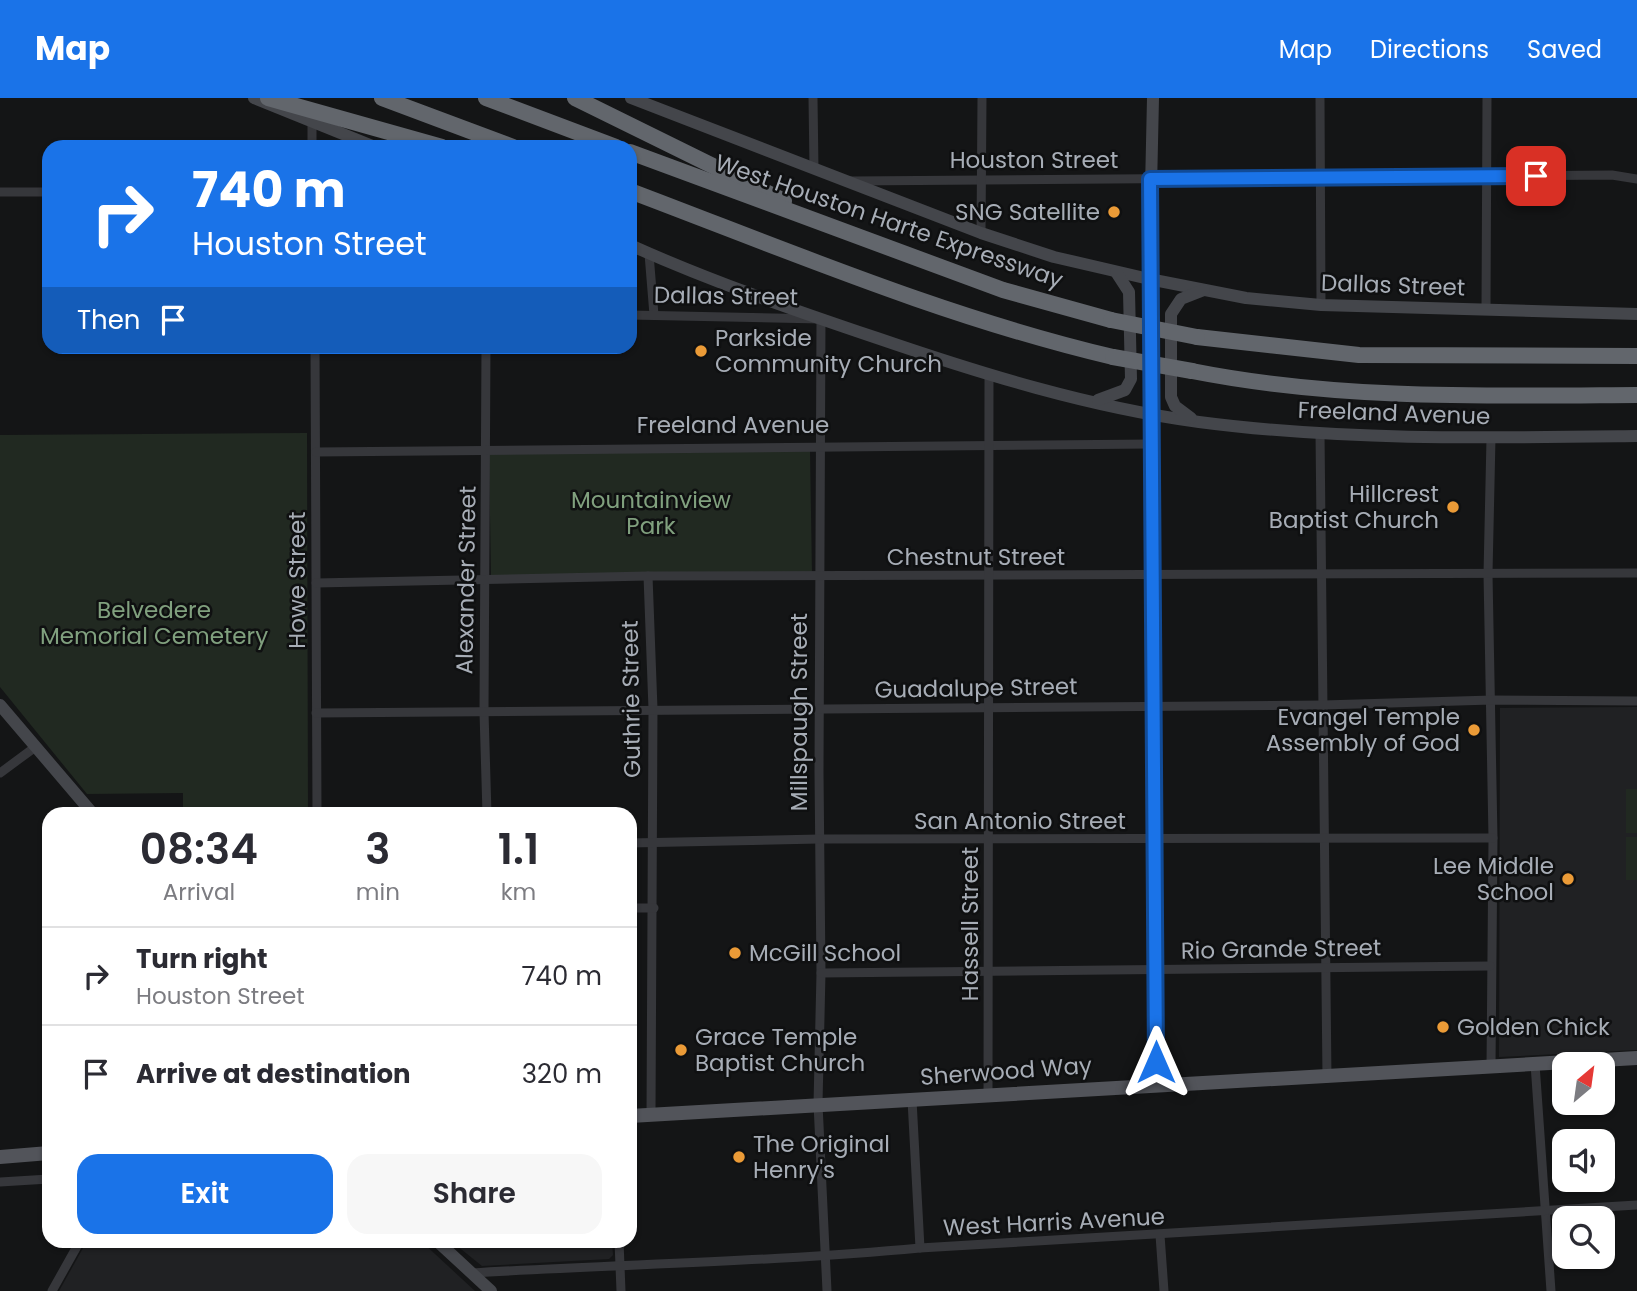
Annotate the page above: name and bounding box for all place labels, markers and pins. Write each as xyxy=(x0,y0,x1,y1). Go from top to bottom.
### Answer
pin xyxy=(1506,146,1566,206)
place label: SNG Satellite xyxy=(955,196,1100,228)
marker: SNG Satellite xyxy=(1106,204,1122,220)
place label: Parkside Community Church xyxy=(715,322,942,380)
marker: Parkside Community Church xyxy=(693,343,709,359)
place label: Hillcrest Baptist Church xyxy=(1269,478,1439,536)
marker: Hillcrest Baptist Church xyxy=(1445,499,1461,515)
place label: Evangel Temple Assembly of God xyxy=(1266,701,1460,759)
marker: Evangel Temple Assembly of God xyxy=(1466,722,1482,738)
place label: Lee Middle School xyxy=(1433,850,1554,908)
marker: Lee Middle School xyxy=(1560,871,1576,887)
place label: McGill School xyxy=(749,937,901,969)
marker: McGill School xyxy=(727,945,743,961)
place label: Golden Chick xyxy=(1457,1011,1610,1043)
marker: Golden Chick xyxy=(1435,1019,1451,1035)
place label: Grace Temple Baptist Church xyxy=(695,1021,865,1079)
marker: Grace Temple Baptist Church xyxy=(673,1042,689,1058)
place label: The Original Henry's xyxy=(753,1128,890,1186)
marker: The Original Henry's xyxy=(731,1149,747,1165)

